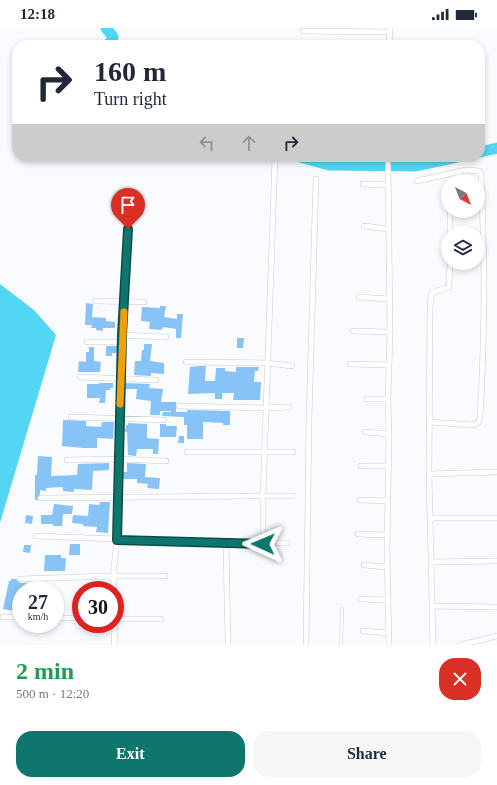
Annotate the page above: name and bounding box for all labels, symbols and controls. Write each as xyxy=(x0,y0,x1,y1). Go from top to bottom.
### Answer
text: 12:18 xyxy=(20,6,55,22)
icon: right xyxy=(28,56,80,108)
text: 160 m xyxy=(94,56,166,87)
text: Turn right xyxy=(94,89,167,109)
icon: left xyxy=(196,132,218,154)
icon: ahead xyxy=(238,132,260,154)
icon: right xyxy=(280,132,302,154)
north arrow xyxy=(441,174,485,218)
map controls xyxy=(441,174,485,270)
pin xyxy=(111,188,145,229)
icon: arrive xyxy=(117,194,139,216)
button: layers xyxy=(441,226,485,270)
position arrow xyxy=(242,523,284,565)
speed limit sign: 30 xyxy=(72,581,124,633)
text: 27 xyxy=(28,591,48,613)
text: km/h xyxy=(28,611,48,622)
text: 2 min xyxy=(16,658,74,684)
button: close xyxy=(439,658,481,700)
text: 500 m · 12:20 xyxy=(16,686,89,701)
button: Exit xyxy=(16,731,245,777)
button: Share xyxy=(253,731,481,777)

